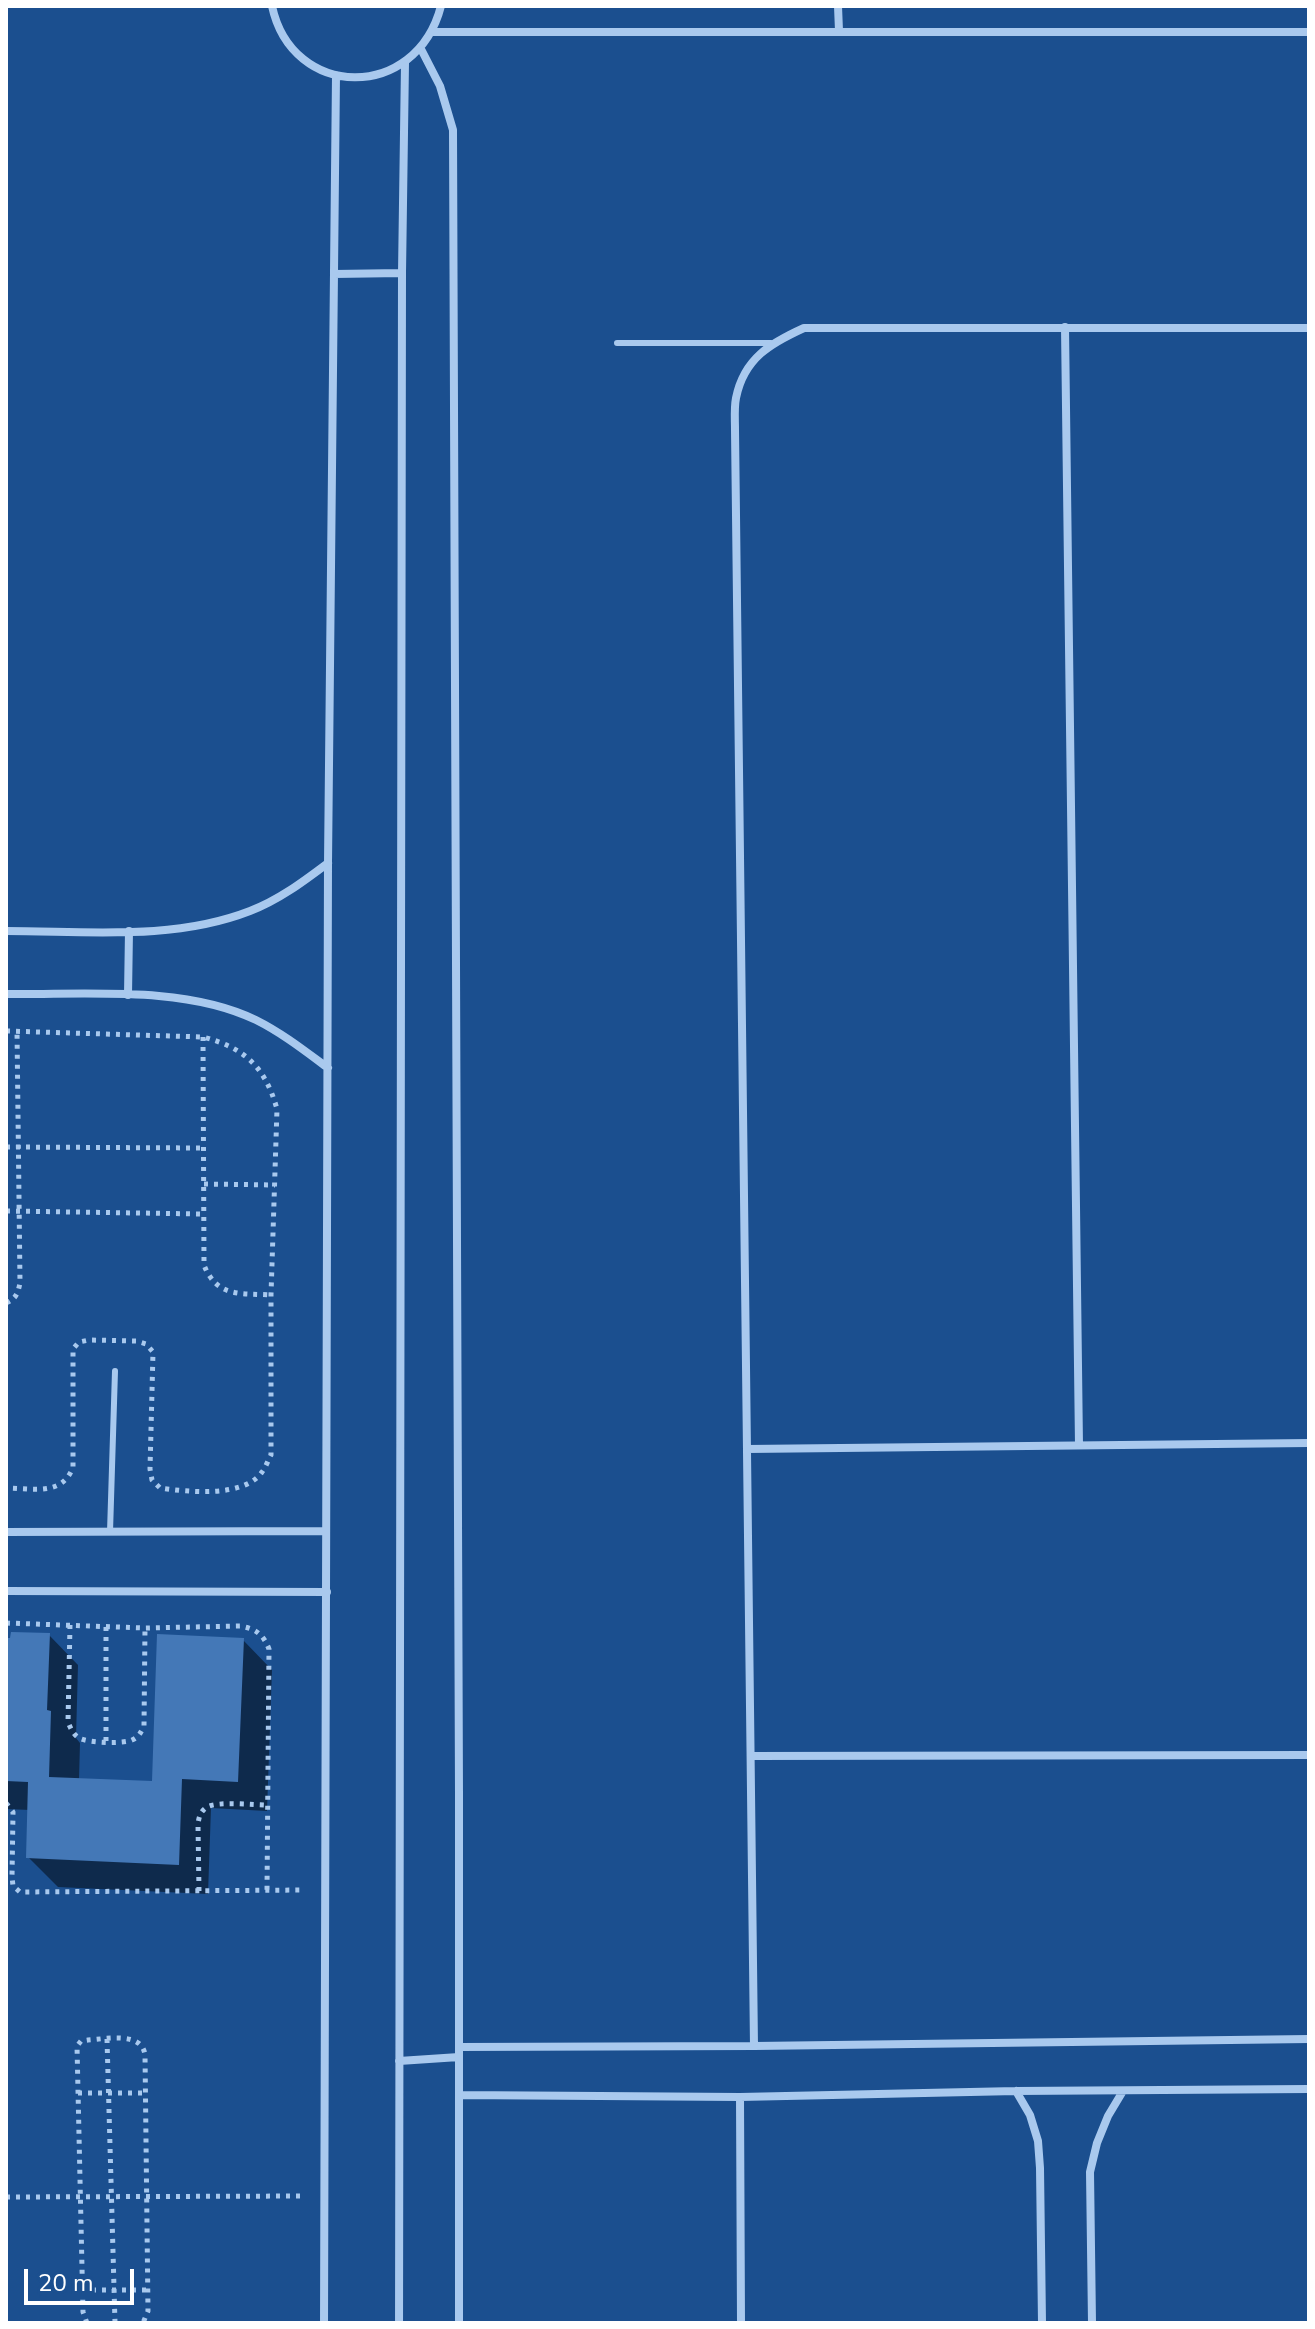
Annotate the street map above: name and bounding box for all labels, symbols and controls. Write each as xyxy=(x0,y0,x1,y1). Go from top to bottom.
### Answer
scale bar xyxy=(28,2253,138,2303)
text: 20 m xyxy=(38,2267,94,2299)

